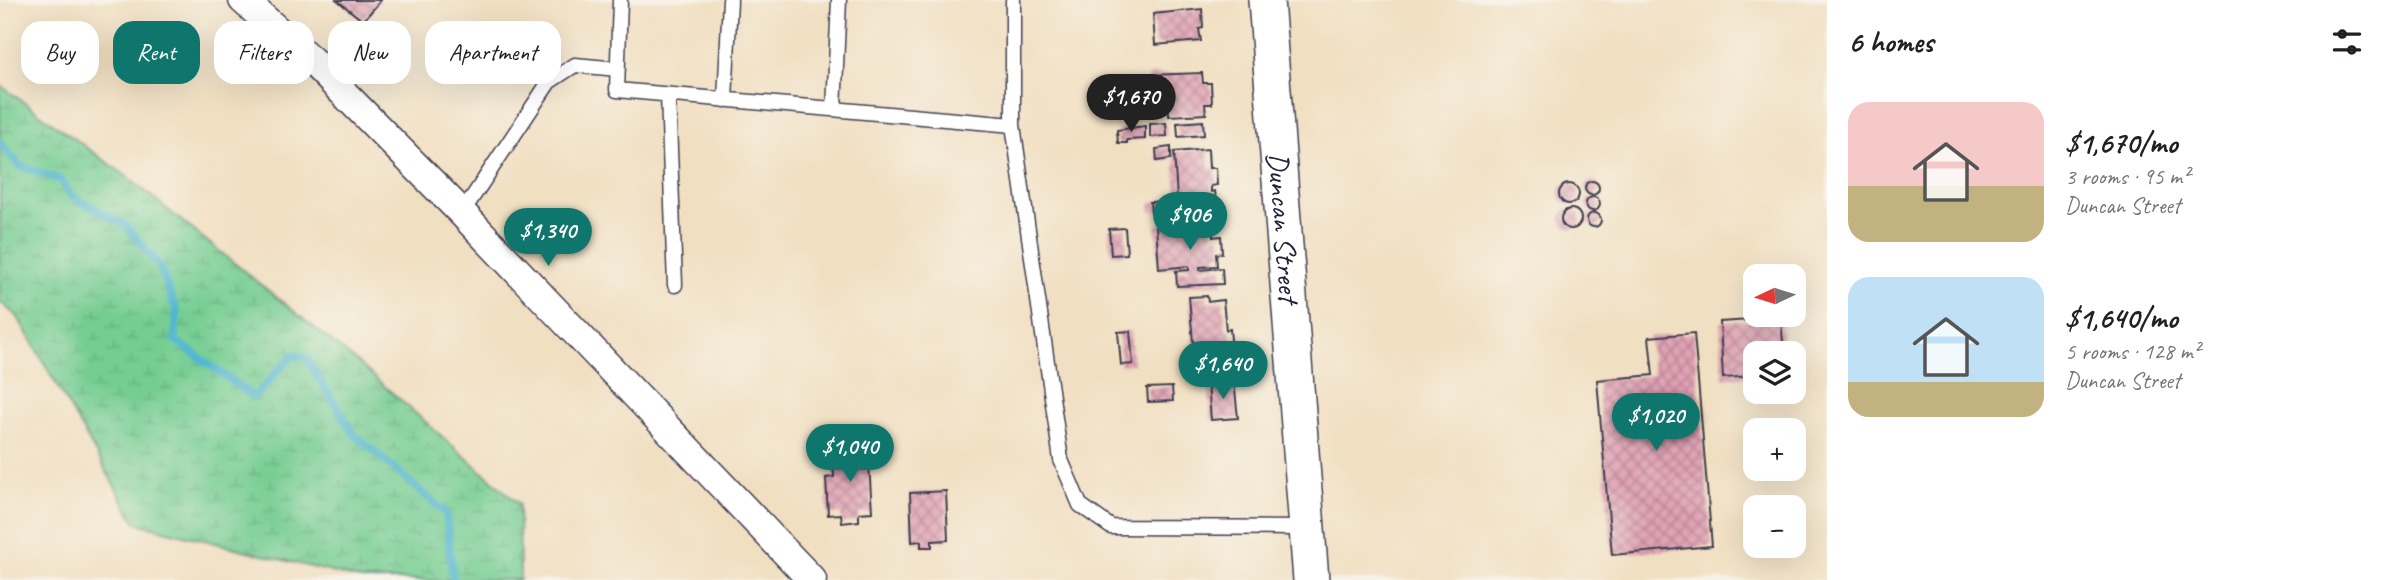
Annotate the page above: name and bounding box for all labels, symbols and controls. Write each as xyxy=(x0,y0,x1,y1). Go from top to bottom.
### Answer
chip: Buy xyxy=(21,21,99,84)
chip: Rent xyxy=(113,21,200,84)
chip: Filters xyxy=(214,21,314,84)
chip: New xyxy=(328,21,411,84)
chip: Apartment xyxy=(425,21,561,84)
text: 6 homes xyxy=(1848,23,1933,61)
icon: filters xyxy=(2328,23,2366,61)
pin: $1,670 xyxy=(1074,74,1188,134)
text: $1,670 xyxy=(1103,82,1159,111)
text: $1,670/mo xyxy=(2065,124,2177,162)
icon: home xyxy=(1904,130,1988,214)
street label: Duncan Street xyxy=(1259,151,1309,308)
text: 3 rooms · 95 m² xyxy=(2065,162,2189,191)
text: Duncan Street xyxy=(2065,191,2180,220)
pin: $906 xyxy=(1149,192,1231,252)
text: $906 xyxy=(1169,200,1211,229)
pin: $1,340 xyxy=(491,208,605,268)
text: $1,340 xyxy=(520,216,576,245)
north arrow xyxy=(1743,264,1806,327)
map controls xyxy=(1743,264,1806,558)
text: $1,640/mo xyxy=(2065,299,2178,337)
icon: home xyxy=(1904,305,1988,389)
text: 5 rooms · 128 m² xyxy=(2065,337,2200,366)
button: layers xyxy=(1743,341,1806,404)
pin: $1,640 xyxy=(1166,342,1280,401)
text: $1,640 xyxy=(1195,349,1251,378)
text: Duncan Street xyxy=(2065,366,2180,395)
pin: $1,020 xyxy=(1599,393,1713,453)
text: $1,020 xyxy=(1628,401,1684,430)
button: + xyxy=(1743,418,1806,481)
pin: $1,040 xyxy=(793,424,907,484)
text: $1,040 xyxy=(822,432,878,461)
button: − xyxy=(1743,495,1806,558)

